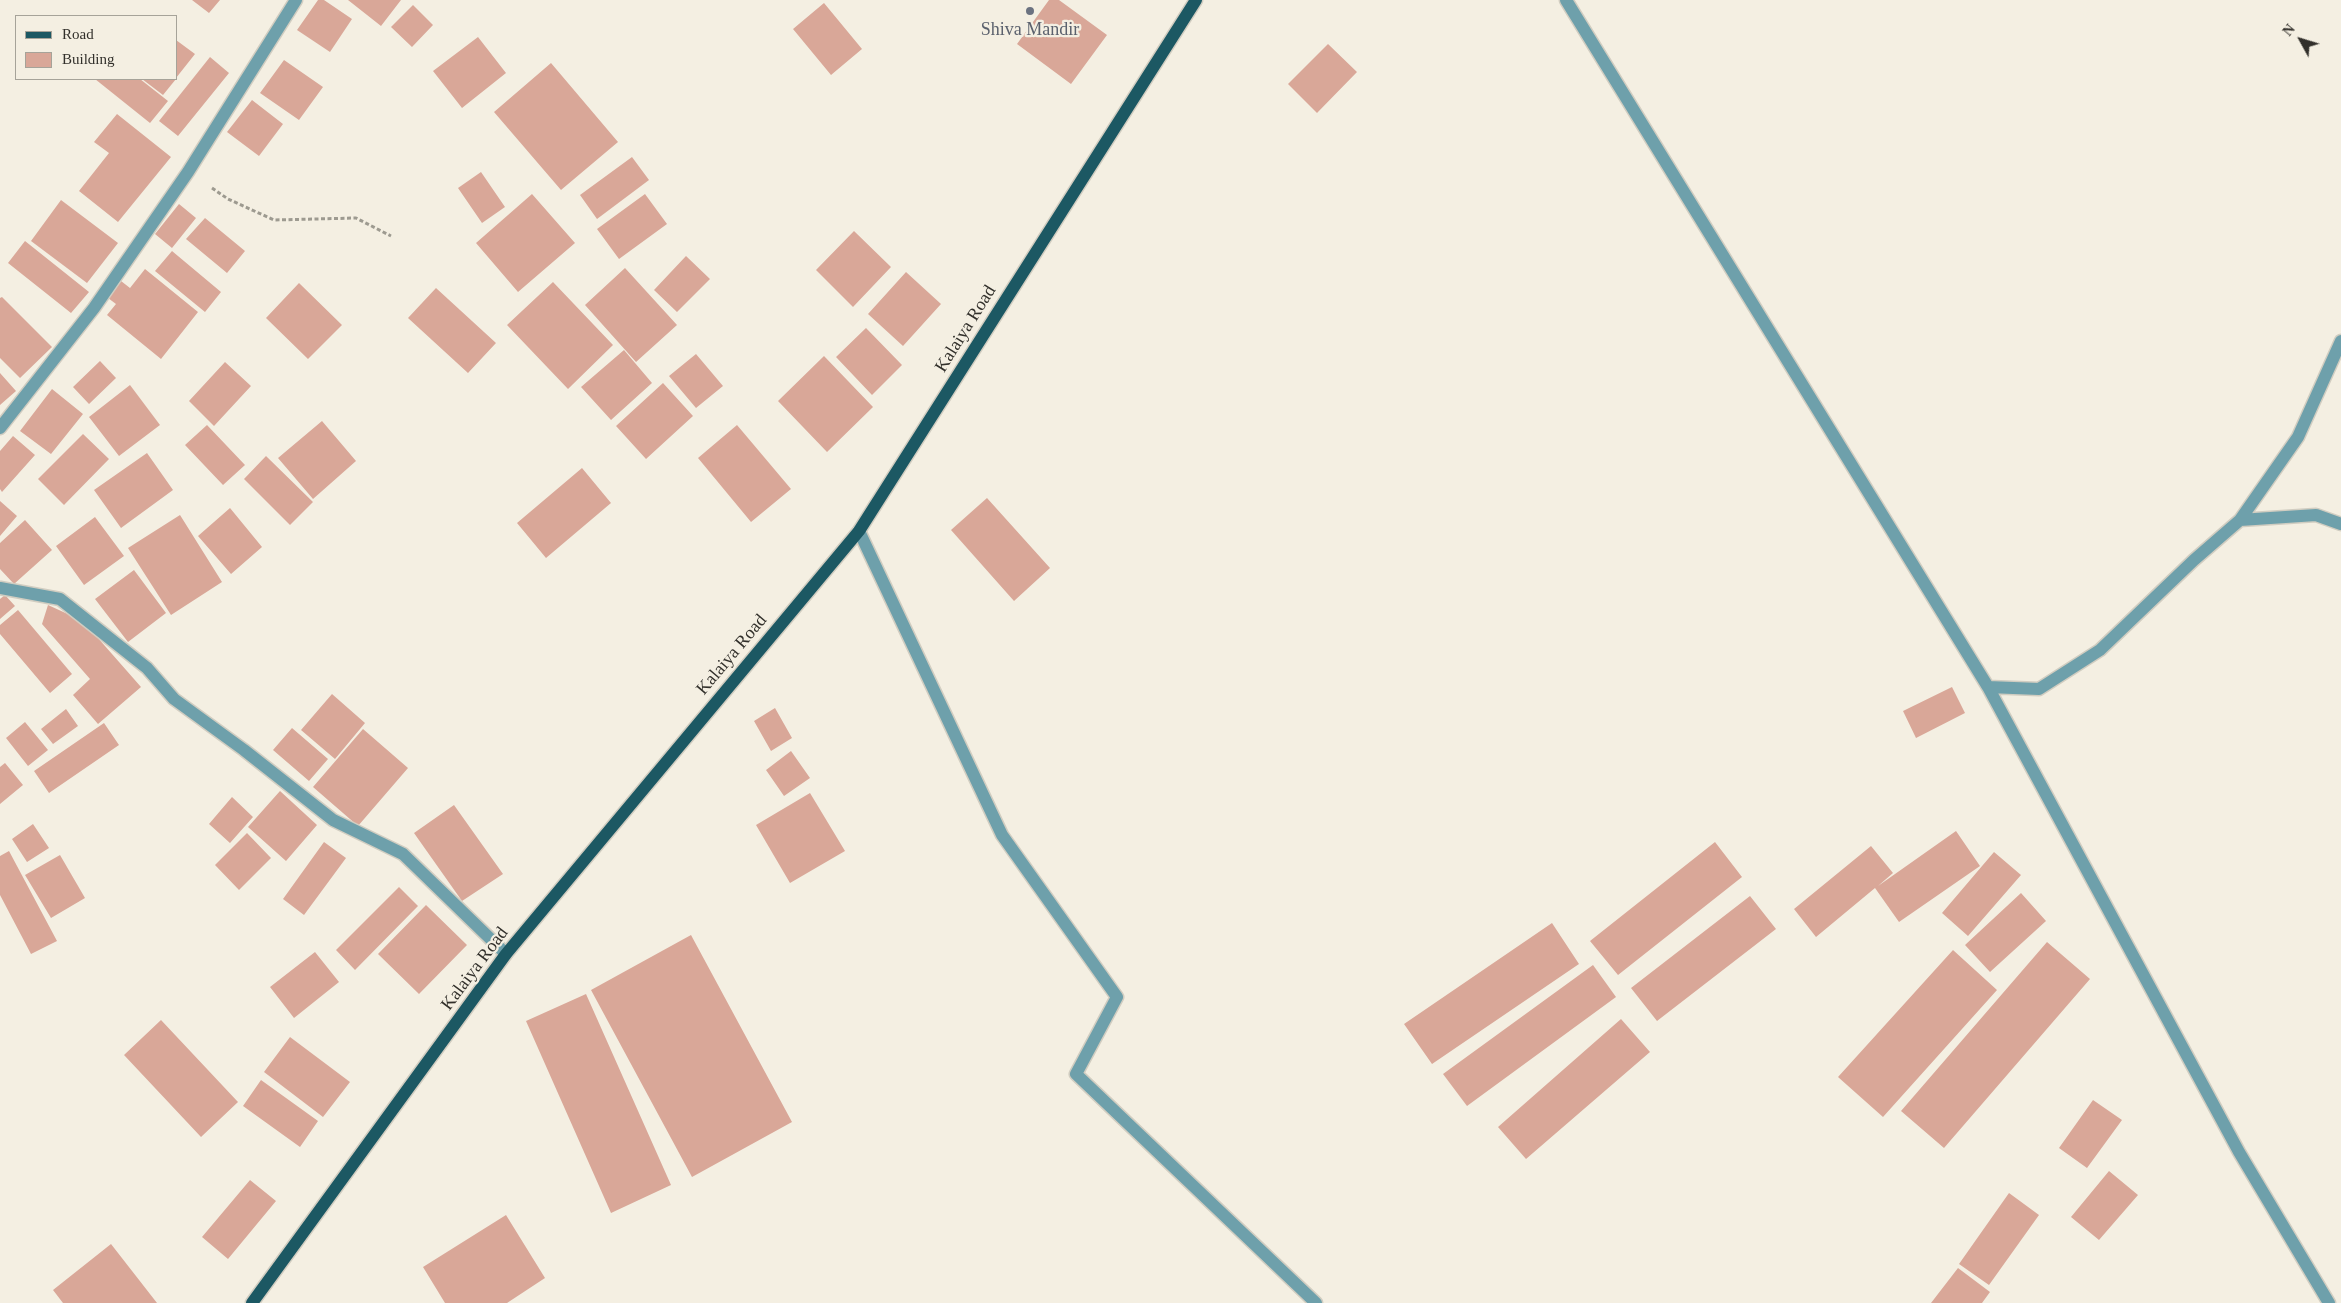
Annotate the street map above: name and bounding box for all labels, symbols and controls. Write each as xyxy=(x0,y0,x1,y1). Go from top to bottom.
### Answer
marker: Shiva Mandir xyxy=(1024,5,1036,17)
legend xyxy=(15,15,178,80)
north arrow xyxy=(2276,15,2326,65)
place label: Shiva Mandir xyxy=(981,19,1079,41)
text: N xyxy=(2280,22,2298,39)
text: Road xyxy=(62,26,94,42)
text: Building xyxy=(62,51,115,67)
street label: Kalaiya Road xyxy=(931,282,1001,376)
street label: Kalaiya Road xyxy=(692,610,772,700)
street label: Kalaiya Road xyxy=(437,923,513,1015)

